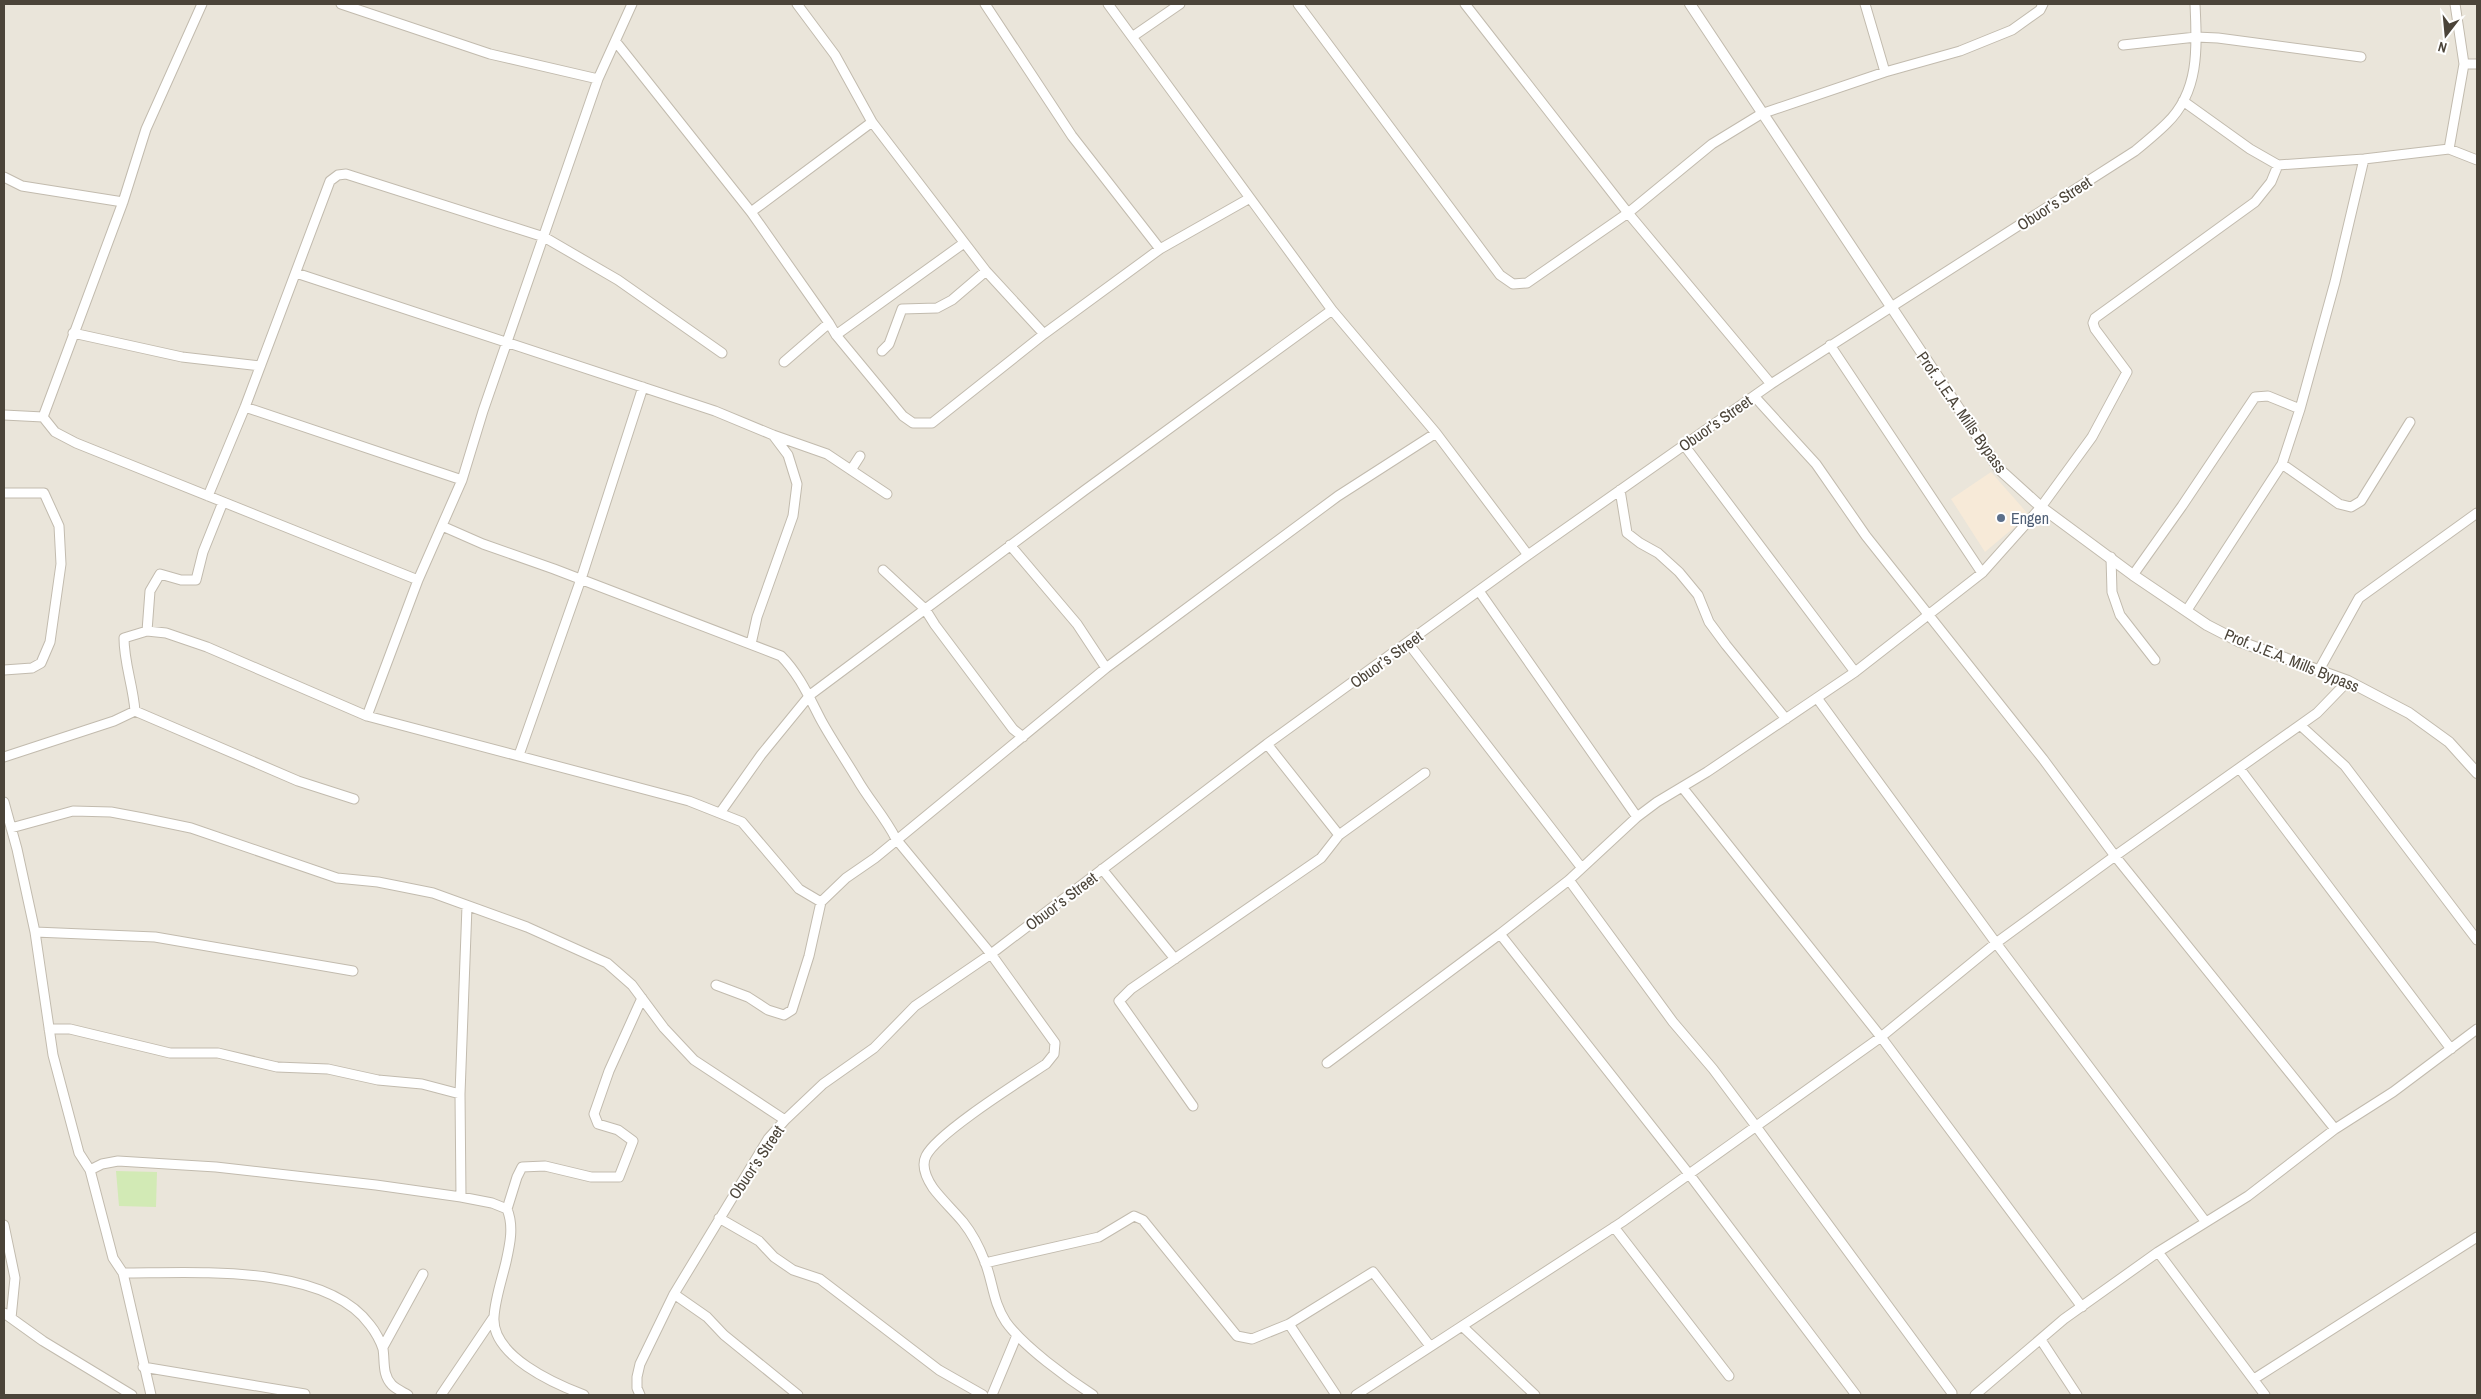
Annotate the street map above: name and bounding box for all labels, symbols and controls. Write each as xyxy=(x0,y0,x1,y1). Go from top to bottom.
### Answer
north arrow xyxy=(2421,10,2471,60)
text: N xyxy=(2436,38,2449,57)
street label: Obuor’s Street xyxy=(2012,170,2096,235)
street label: Prof. J.E.A. Mills Bypass xyxy=(1912,347,2012,477)
street label: Obuor’s Street xyxy=(1674,389,1756,456)
place label: Engen xyxy=(2011,507,2049,529)
marker: Engen xyxy=(1995,512,2007,524)
street label: Prof. J.E.A. Mills Bypass xyxy=(2221,623,2363,697)
street label: Obuor’s Street xyxy=(1345,625,1427,693)
street label: Obuor’s Street xyxy=(1020,866,1102,935)
street label: Obuor’s Street xyxy=(723,1120,789,1203)

